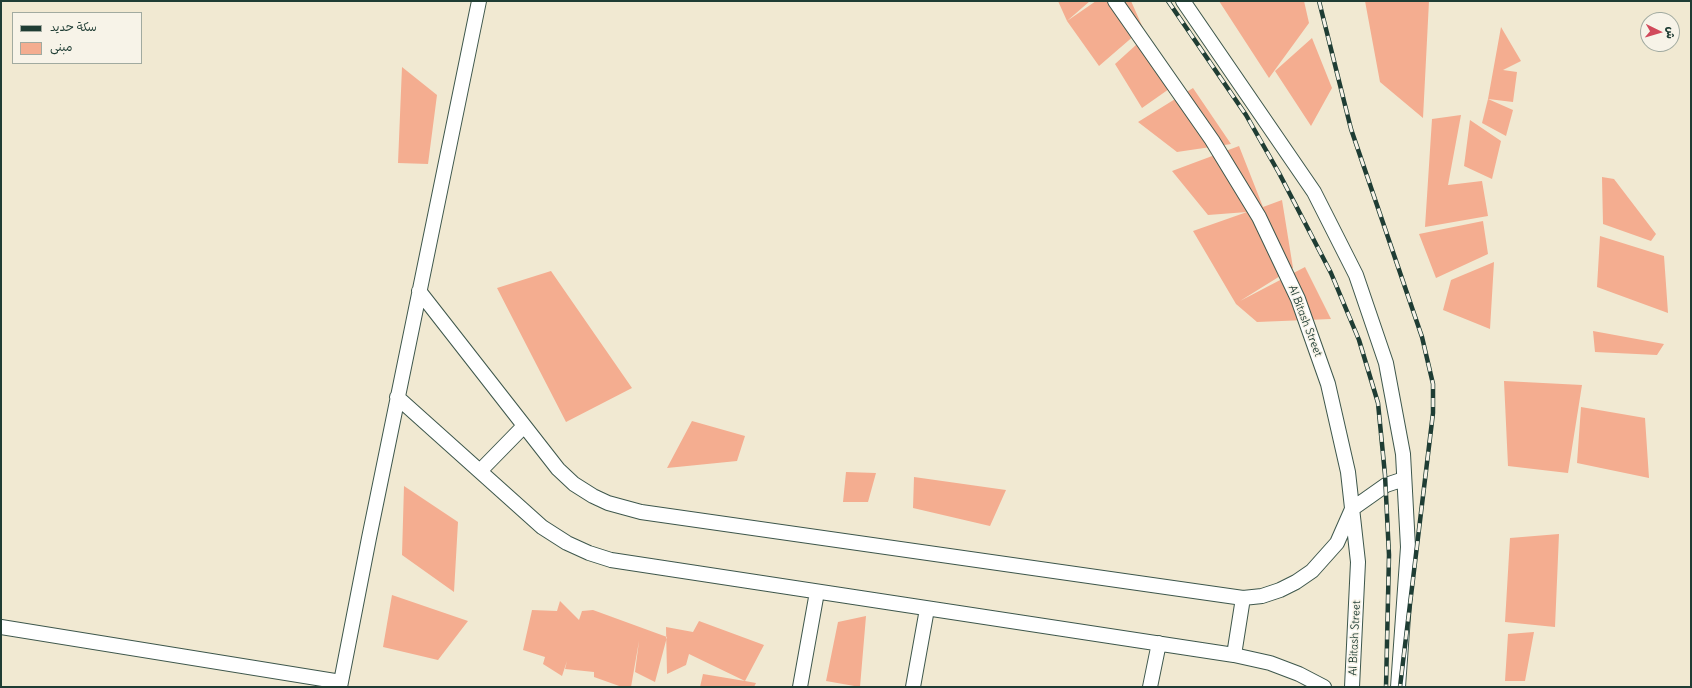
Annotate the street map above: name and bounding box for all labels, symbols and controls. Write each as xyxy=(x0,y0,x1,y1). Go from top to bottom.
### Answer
legend xyxy=(12,12,142,64)
north arrow xyxy=(1640,12,1680,52)
text: سكة حديد xyxy=(50,19,97,34)
text: ش xyxy=(1663,26,1678,40)
text: مبنى xyxy=(50,39,73,54)
street label: Al Bitash Street xyxy=(1285,284,1325,358)
street label: Al Bitash Street xyxy=(1346,600,1364,676)

